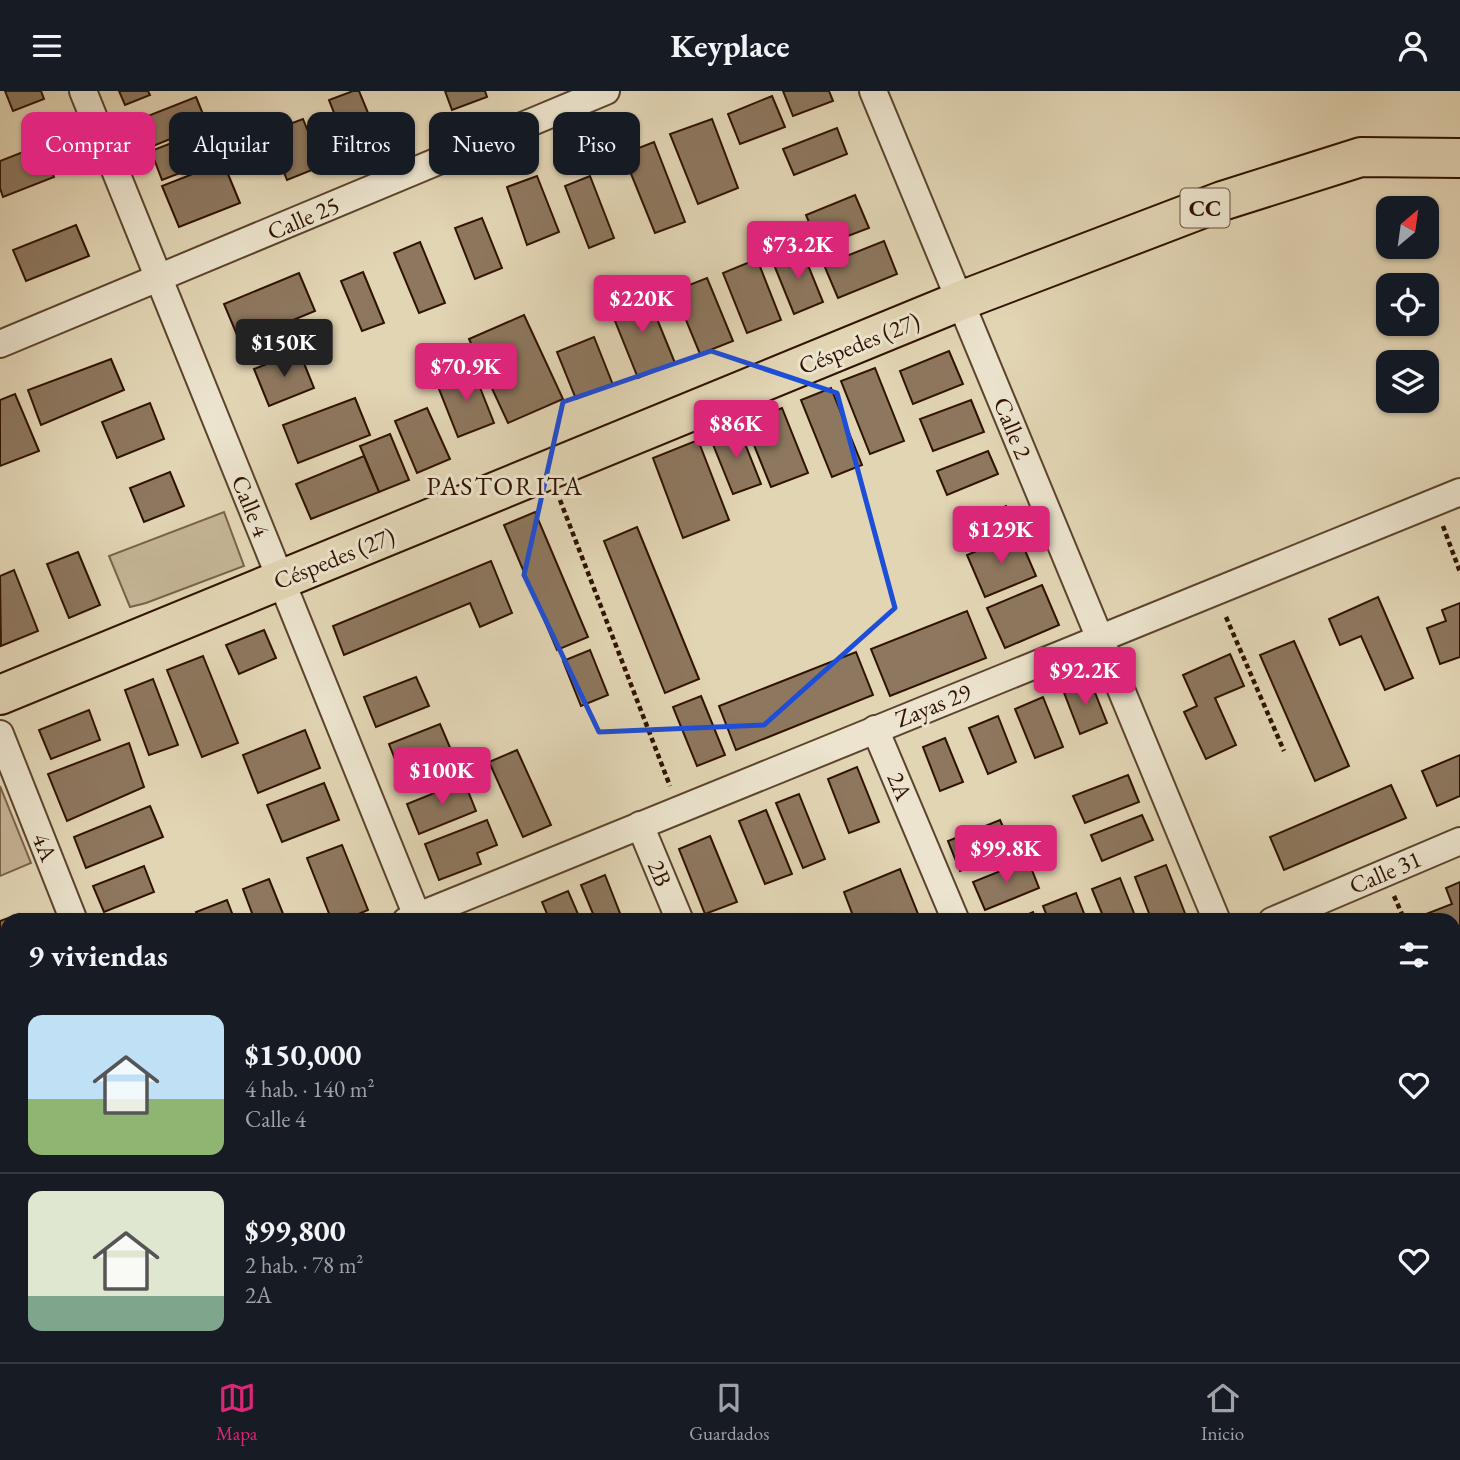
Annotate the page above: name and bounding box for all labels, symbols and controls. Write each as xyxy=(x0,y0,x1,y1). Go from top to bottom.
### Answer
text: Keyplace xyxy=(670,25,790,67)
icon: menu xyxy=(28,27,66,65)
icon: person xyxy=(1394,27,1432,65)
chip: Comprar xyxy=(21,112,155,175)
chip: Alquilar xyxy=(169,112,293,175)
chip: Filtros xyxy=(307,112,415,175)
chip: Nuevo xyxy=(429,112,539,175)
chip: Piso xyxy=(553,112,640,175)
street label: Calle 25 xyxy=(262,189,344,247)
road number: CC xyxy=(1180,189,1230,227)
north arrow xyxy=(1376,196,1438,259)
map controls xyxy=(1376,196,1439,413)
pin: $73.2K xyxy=(741,221,855,281)
text: $73.2K xyxy=(763,229,833,259)
button: locate xyxy=(1376,273,1439,336)
pin: $220K xyxy=(593,275,691,335)
text: $220K xyxy=(610,283,674,313)
street label: Céspedes (27) xyxy=(794,305,924,381)
pin: $150K xyxy=(235,320,333,379)
text: $150K xyxy=(252,327,316,357)
pin: $70.9K xyxy=(409,343,523,403)
button: layers xyxy=(1376,350,1439,413)
text: $70.9K xyxy=(431,351,501,381)
street label: Calle 2 xyxy=(987,393,1040,464)
pin: $86K xyxy=(695,401,777,460)
text: $86K xyxy=(710,408,762,438)
district label: PASTORITA xyxy=(426,469,584,503)
street label: Calle 4 xyxy=(225,471,278,542)
pin: $129K xyxy=(952,507,1050,566)
text: $129K xyxy=(969,514,1033,544)
street label: Céspedes (27) xyxy=(269,520,399,596)
pin: $92.2K xyxy=(1028,647,1142,707)
text: $92.2K xyxy=(1050,655,1120,685)
street label: Zayas 29 xyxy=(891,676,976,734)
pin: $100K xyxy=(393,747,491,807)
text: $100K xyxy=(410,755,474,785)
street label: 2A xyxy=(880,767,920,805)
pin: $99.8K xyxy=(949,825,1063,885)
street label: 4A xyxy=(25,828,65,866)
text: $99.8K xyxy=(971,833,1041,863)
street label: Calle 31 xyxy=(1344,843,1426,901)
street label: 2B xyxy=(641,855,679,891)
text: 9 viviendas xyxy=(28,936,168,975)
icon: filters xyxy=(1395,936,1433,974)
text: $150,000 xyxy=(245,1035,361,1074)
icon: home xyxy=(84,1043,168,1127)
icon: heart xyxy=(1395,1066,1433,1104)
text: 4 hab. · 140 m² xyxy=(245,1074,375,1104)
text: Calle 4 xyxy=(245,1104,306,1134)
text: $99,800 xyxy=(245,1211,346,1250)
icon: home xyxy=(84,1219,168,1303)
icon: heart xyxy=(1395,1242,1433,1280)
text: 2 hab. · 78 m² xyxy=(245,1250,364,1280)
text: 2A xyxy=(245,1280,272,1310)
tab: Mapa xyxy=(216,1379,257,1446)
tab: Guardados xyxy=(689,1379,769,1446)
tab: Inicio xyxy=(1201,1379,1244,1446)

